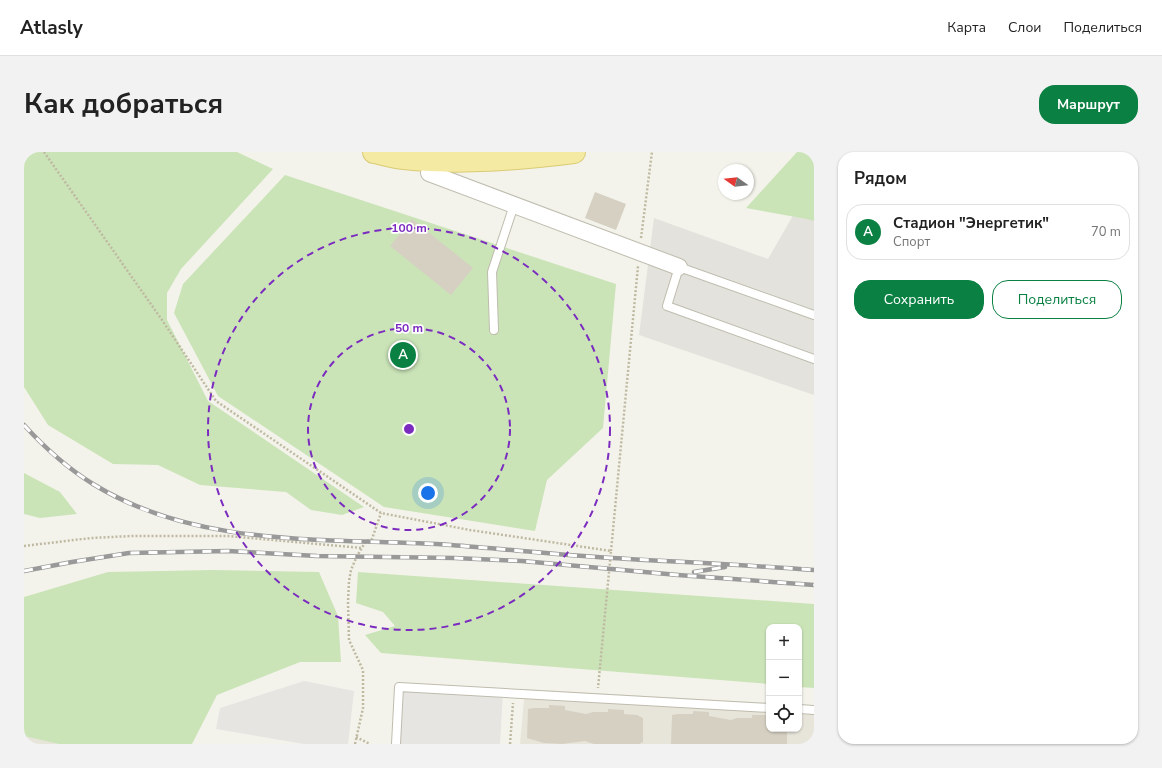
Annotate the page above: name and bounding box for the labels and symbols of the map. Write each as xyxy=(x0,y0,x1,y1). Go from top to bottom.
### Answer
north arrow xyxy=(718,164,754,200)
text: 100 m xyxy=(391,220,427,236)
text: 50 m xyxy=(395,320,423,336)
pin: A xyxy=(390,340,416,370)
centre of rings xyxy=(402,422,416,436)
your location xyxy=(418,483,438,503)

